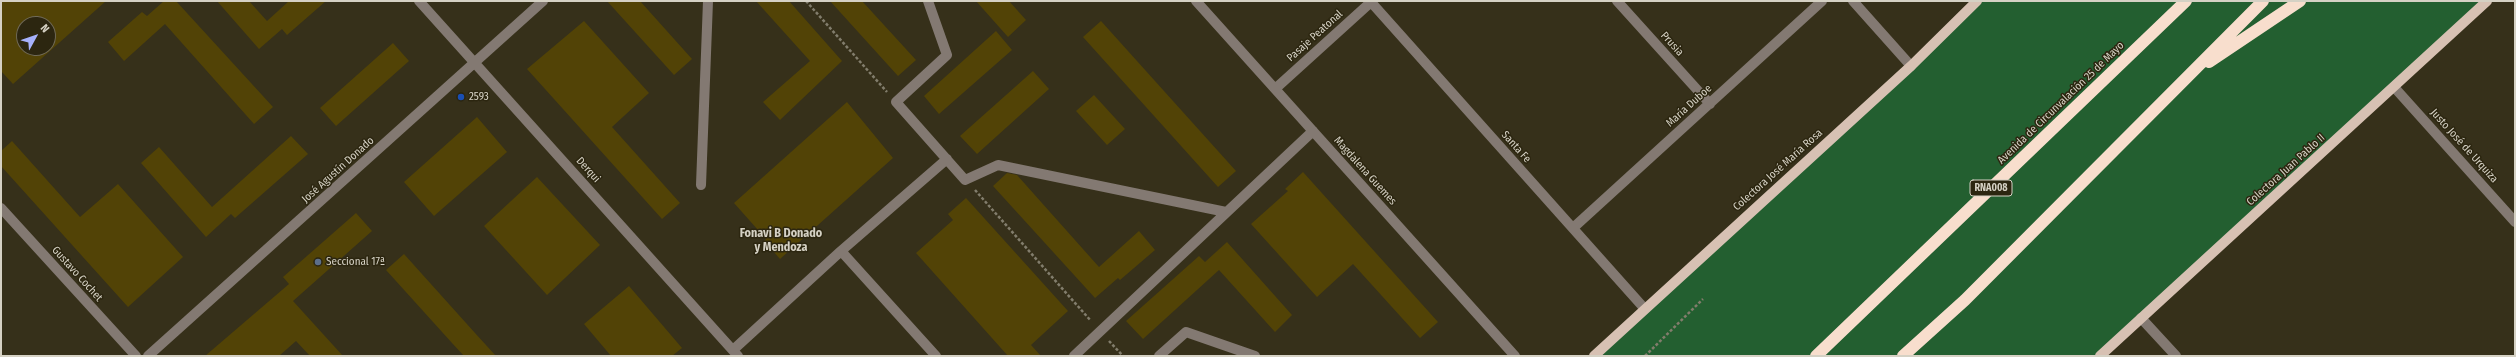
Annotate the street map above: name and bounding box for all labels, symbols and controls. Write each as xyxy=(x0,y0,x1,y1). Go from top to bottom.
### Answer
street label: Pasaje Peatonal xyxy=(1284,7,1346,65)
north arrow xyxy=(16,16,56,56)
text: N xyxy=(38,22,52,35)
street label: Prusia xyxy=(1658,29,1686,59)
street label: Avenida de Circunvalación 25 de Mayo xyxy=(1995,39,2127,167)
street label: María Duboe xyxy=(1663,82,1715,130)
place label: 2593 xyxy=(469,90,489,104)
marker: 2593 xyxy=(456,92,466,102)
street label: Justo José de Urquiza xyxy=(2427,106,2501,186)
street label: Colectora José María Rosa xyxy=(1731,126,1825,214)
street label: Santa Fe xyxy=(1498,128,1534,166)
street label: Colectora Juan Pablo II xyxy=(2244,131,2328,209)
street label: José Agustín Donado xyxy=(299,134,377,206)
street label: Magdalena Guemes xyxy=(1331,134,1399,208)
street label: Derqui xyxy=(573,155,603,185)
road number: RNA008 xyxy=(1970,180,2012,196)
district label: Fonavi B Donado y Mendoza xyxy=(740,227,822,255)
street label: Gustavo Cochet xyxy=(49,244,105,304)
place label: Seccional 17ª xyxy=(326,255,385,269)
marker: Seccional 17ª xyxy=(313,257,323,267)

